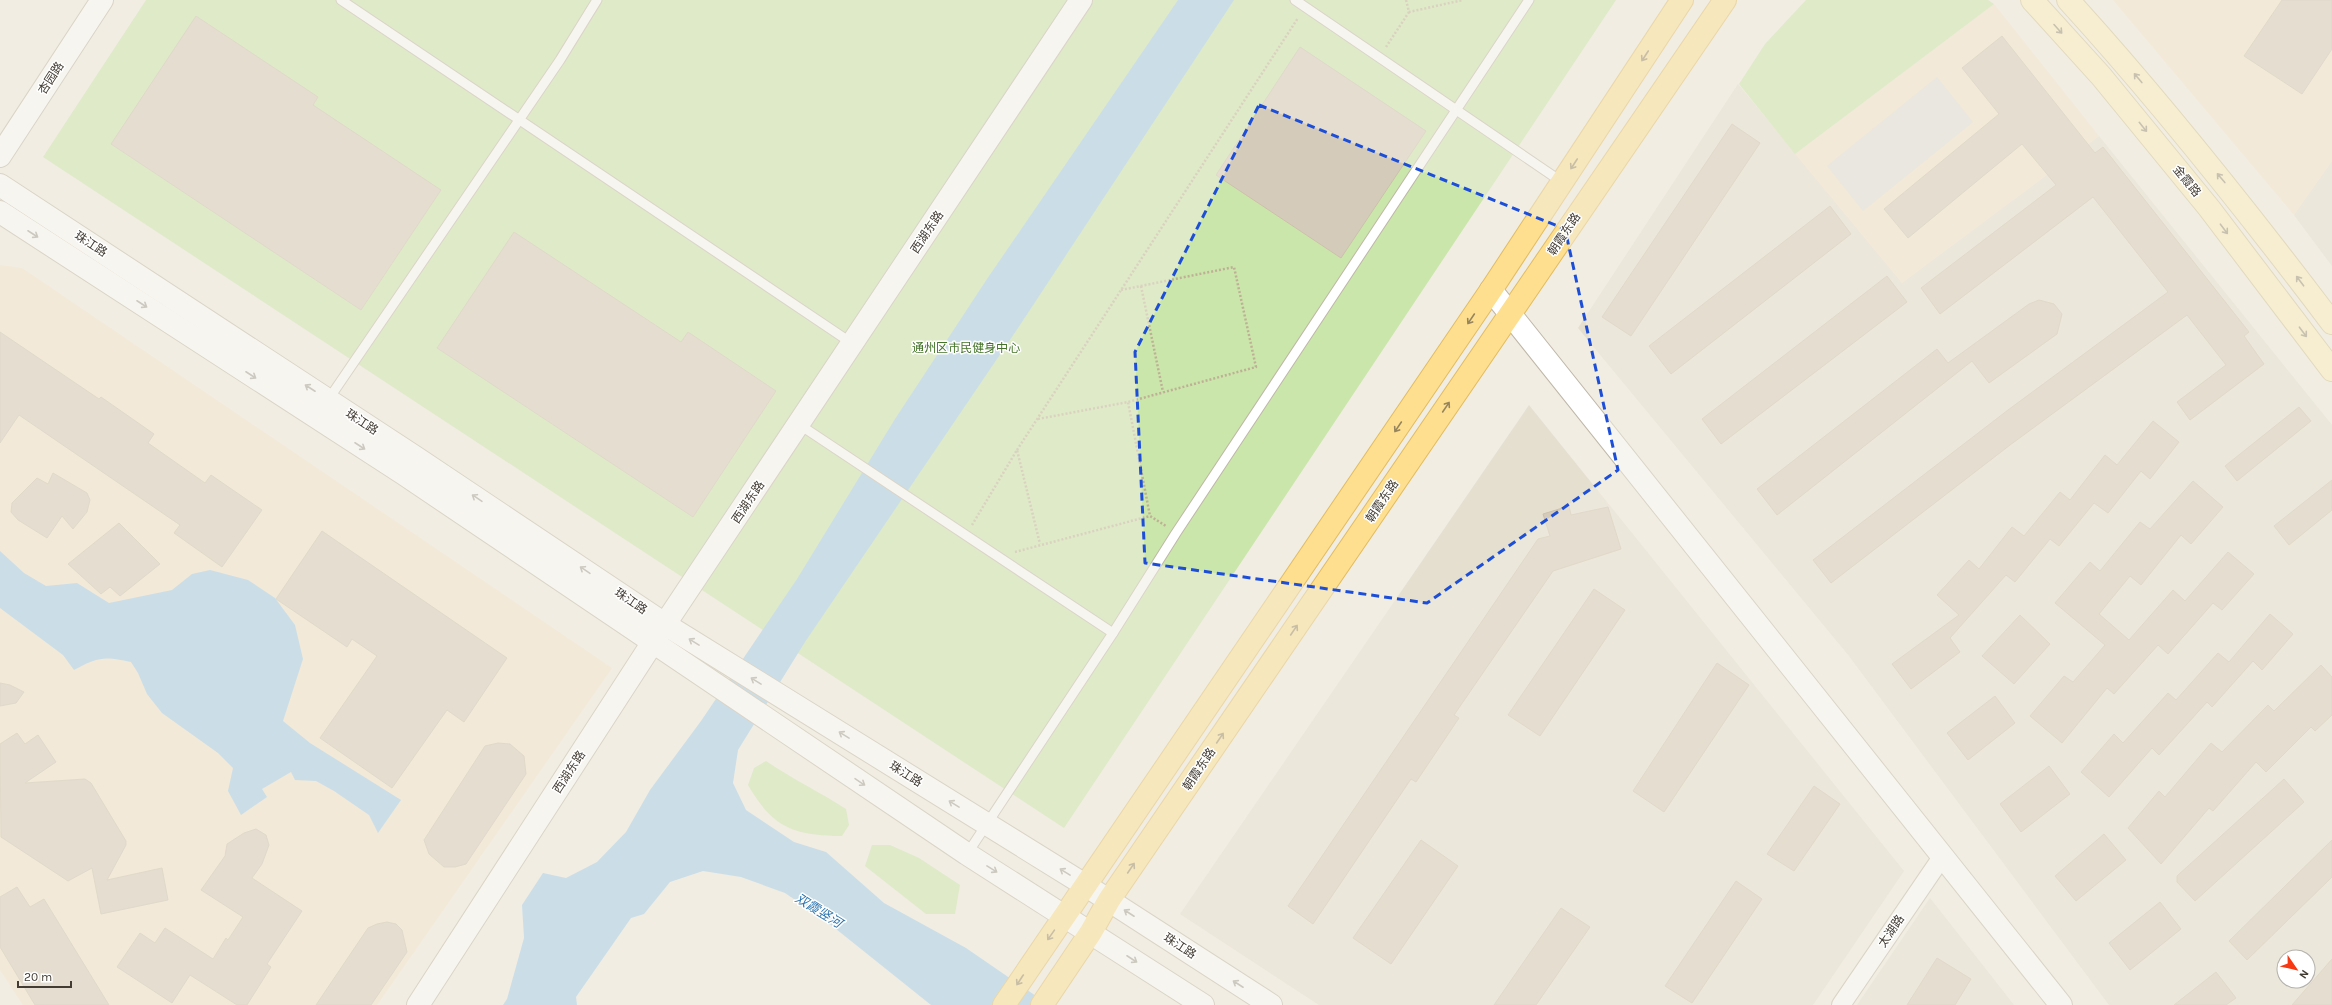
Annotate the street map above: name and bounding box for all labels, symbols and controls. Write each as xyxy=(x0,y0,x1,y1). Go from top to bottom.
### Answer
one-way arrow xyxy=(2053,24,2063,34)
one-way arrow xyxy=(1641,50,1649,62)
street label: 杏园路 xyxy=(35,59,67,97)
one-way arrow xyxy=(2133,73,2142,83)
one-way arrow xyxy=(2138,122,2147,133)
one-way arrow xyxy=(1569,158,1577,170)
street label: 金霞路 xyxy=(2170,163,2204,199)
one-way arrow xyxy=(2216,173,2225,184)
street label: 西湖东路 xyxy=(908,208,946,256)
street label: 朝霞东路 xyxy=(1545,210,1583,258)
one-way arrow xyxy=(2220,223,2228,234)
street label: 珠江路 xyxy=(72,228,110,260)
one-way arrow xyxy=(27,230,39,238)
one-way arrow xyxy=(2296,276,2304,287)
one-way arrow xyxy=(136,300,147,308)
one-way arrow xyxy=(1467,314,1475,325)
one-way arrow xyxy=(2299,326,2307,337)
park label: 通州区市民健身中心 xyxy=(912,341,1020,355)
one-way arrow xyxy=(245,371,256,379)
one-way arrow xyxy=(305,384,316,392)
one-way arrow xyxy=(1442,402,1450,413)
street label: 珠江路 xyxy=(343,406,381,438)
one-way arrow xyxy=(1394,421,1402,432)
one-way arrow xyxy=(354,442,365,450)
street label: 朝霞东路 xyxy=(1363,477,1401,525)
street label: 西湖东路 xyxy=(729,478,767,526)
one-way arrow xyxy=(472,494,483,502)
one-way arrow xyxy=(579,566,591,574)
street label: 珠江路 xyxy=(612,585,650,617)
one-way arrow xyxy=(1290,625,1298,636)
one-way arrow xyxy=(688,637,700,645)
one-way arrow xyxy=(750,676,762,684)
one-way arrow xyxy=(838,731,849,739)
one-way arrow xyxy=(1216,733,1224,744)
street label: 朝霞东路 xyxy=(1180,745,1218,793)
street label: 西湖东路 xyxy=(550,748,588,796)
street label: 珠江路 xyxy=(887,759,925,789)
one-way arrow xyxy=(855,778,866,786)
one-way arrow xyxy=(948,799,960,807)
one-way arrow xyxy=(1127,863,1135,874)
one-way arrow xyxy=(986,866,998,874)
one-way arrow xyxy=(1060,868,1071,876)
water label: 双霞竖河 xyxy=(793,890,847,932)
one-way arrow xyxy=(1124,909,1135,917)
street label: 太湖路 xyxy=(1875,912,1907,950)
one-way arrow xyxy=(1047,929,1055,940)
street label: 珠江路 xyxy=(1161,930,1199,962)
north arrow xyxy=(2276,949,2316,989)
one-way arrow xyxy=(1127,955,1138,963)
scale bar xyxy=(18,963,71,989)
text: N xyxy=(2296,967,2311,981)
text: 20 m xyxy=(24,970,52,984)
one-way arrow xyxy=(1016,974,1024,986)
one-way arrow xyxy=(1233,980,1244,988)

